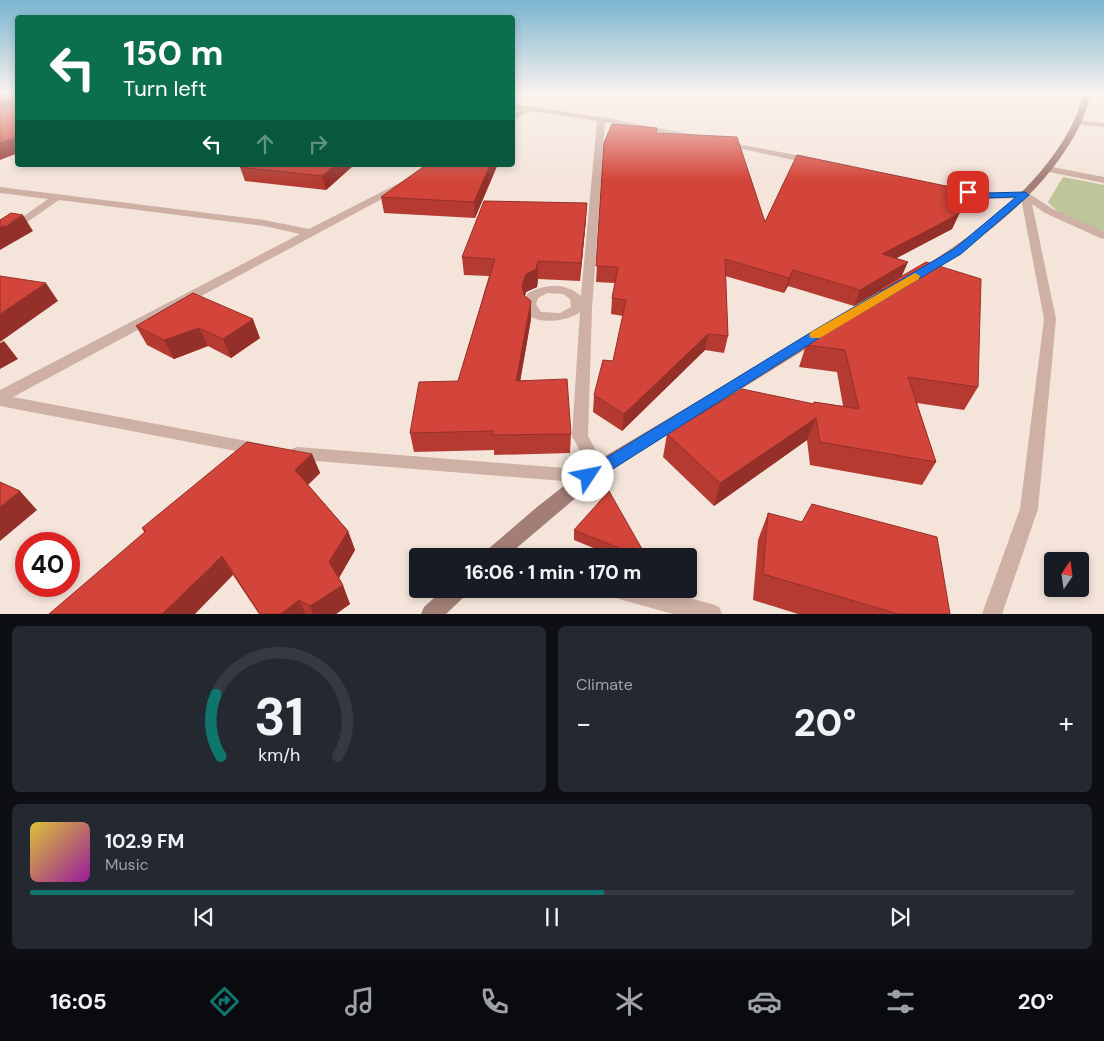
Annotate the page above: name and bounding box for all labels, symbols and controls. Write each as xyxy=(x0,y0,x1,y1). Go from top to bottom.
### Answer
text: 150 m xyxy=(123,30,223,76)
icon: left xyxy=(40,35,105,100)
text: Turn left xyxy=(123,74,207,103)
icon: left xyxy=(198,130,226,158)
icon: ahead xyxy=(251,130,279,158)
icon: right xyxy=(304,130,332,158)
pin xyxy=(947,171,989,213)
icon: arrive xyxy=(954,178,982,206)
position arrow xyxy=(561,449,613,501)
speed limit sign: 40 xyxy=(15,532,80,597)
north arrow xyxy=(1044,552,1089,598)
map controls xyxy=(1044,552,1089,597)
text: 16:06 · 1 min · 170 m xyxy=(465,560,641,585)
text: Climate xyxy=(576,674,633,695)
text: 31 xyxy=(254,683,304,751)
text: 20° xyxy=(794,698,856,748)
text: − xyxy=(576,705,591,742)
text: + xyxy=(1059,705,1074,742)
text: km/h xyxy=(258,743,300,767)
text: 102.9 FM xyxy=(105,829,184,854)
text: Music xyxy=(105,854,149,875)
icon: previous xyxy=(190,903,218,931)
icon: pause xyxy=(538,903,566,931)
icon: next xyxy=(886,903,914,931)
icon: directions xyxy=(207,984,242,1019)
icon: music xyxy=(342,984,377,1019)
icon: phone xyxy=(477,984,512,1019)
icon: climate xyxy=(612,984,647,1019)
icon: car xyxy=(747,984,782,1019)
icon: filters xyxy=(883,984,918,1019)
text: 16:05 xyxy=(50,987,107,1016)
text: 20° xyxy=(1018,987,1054,1016)

